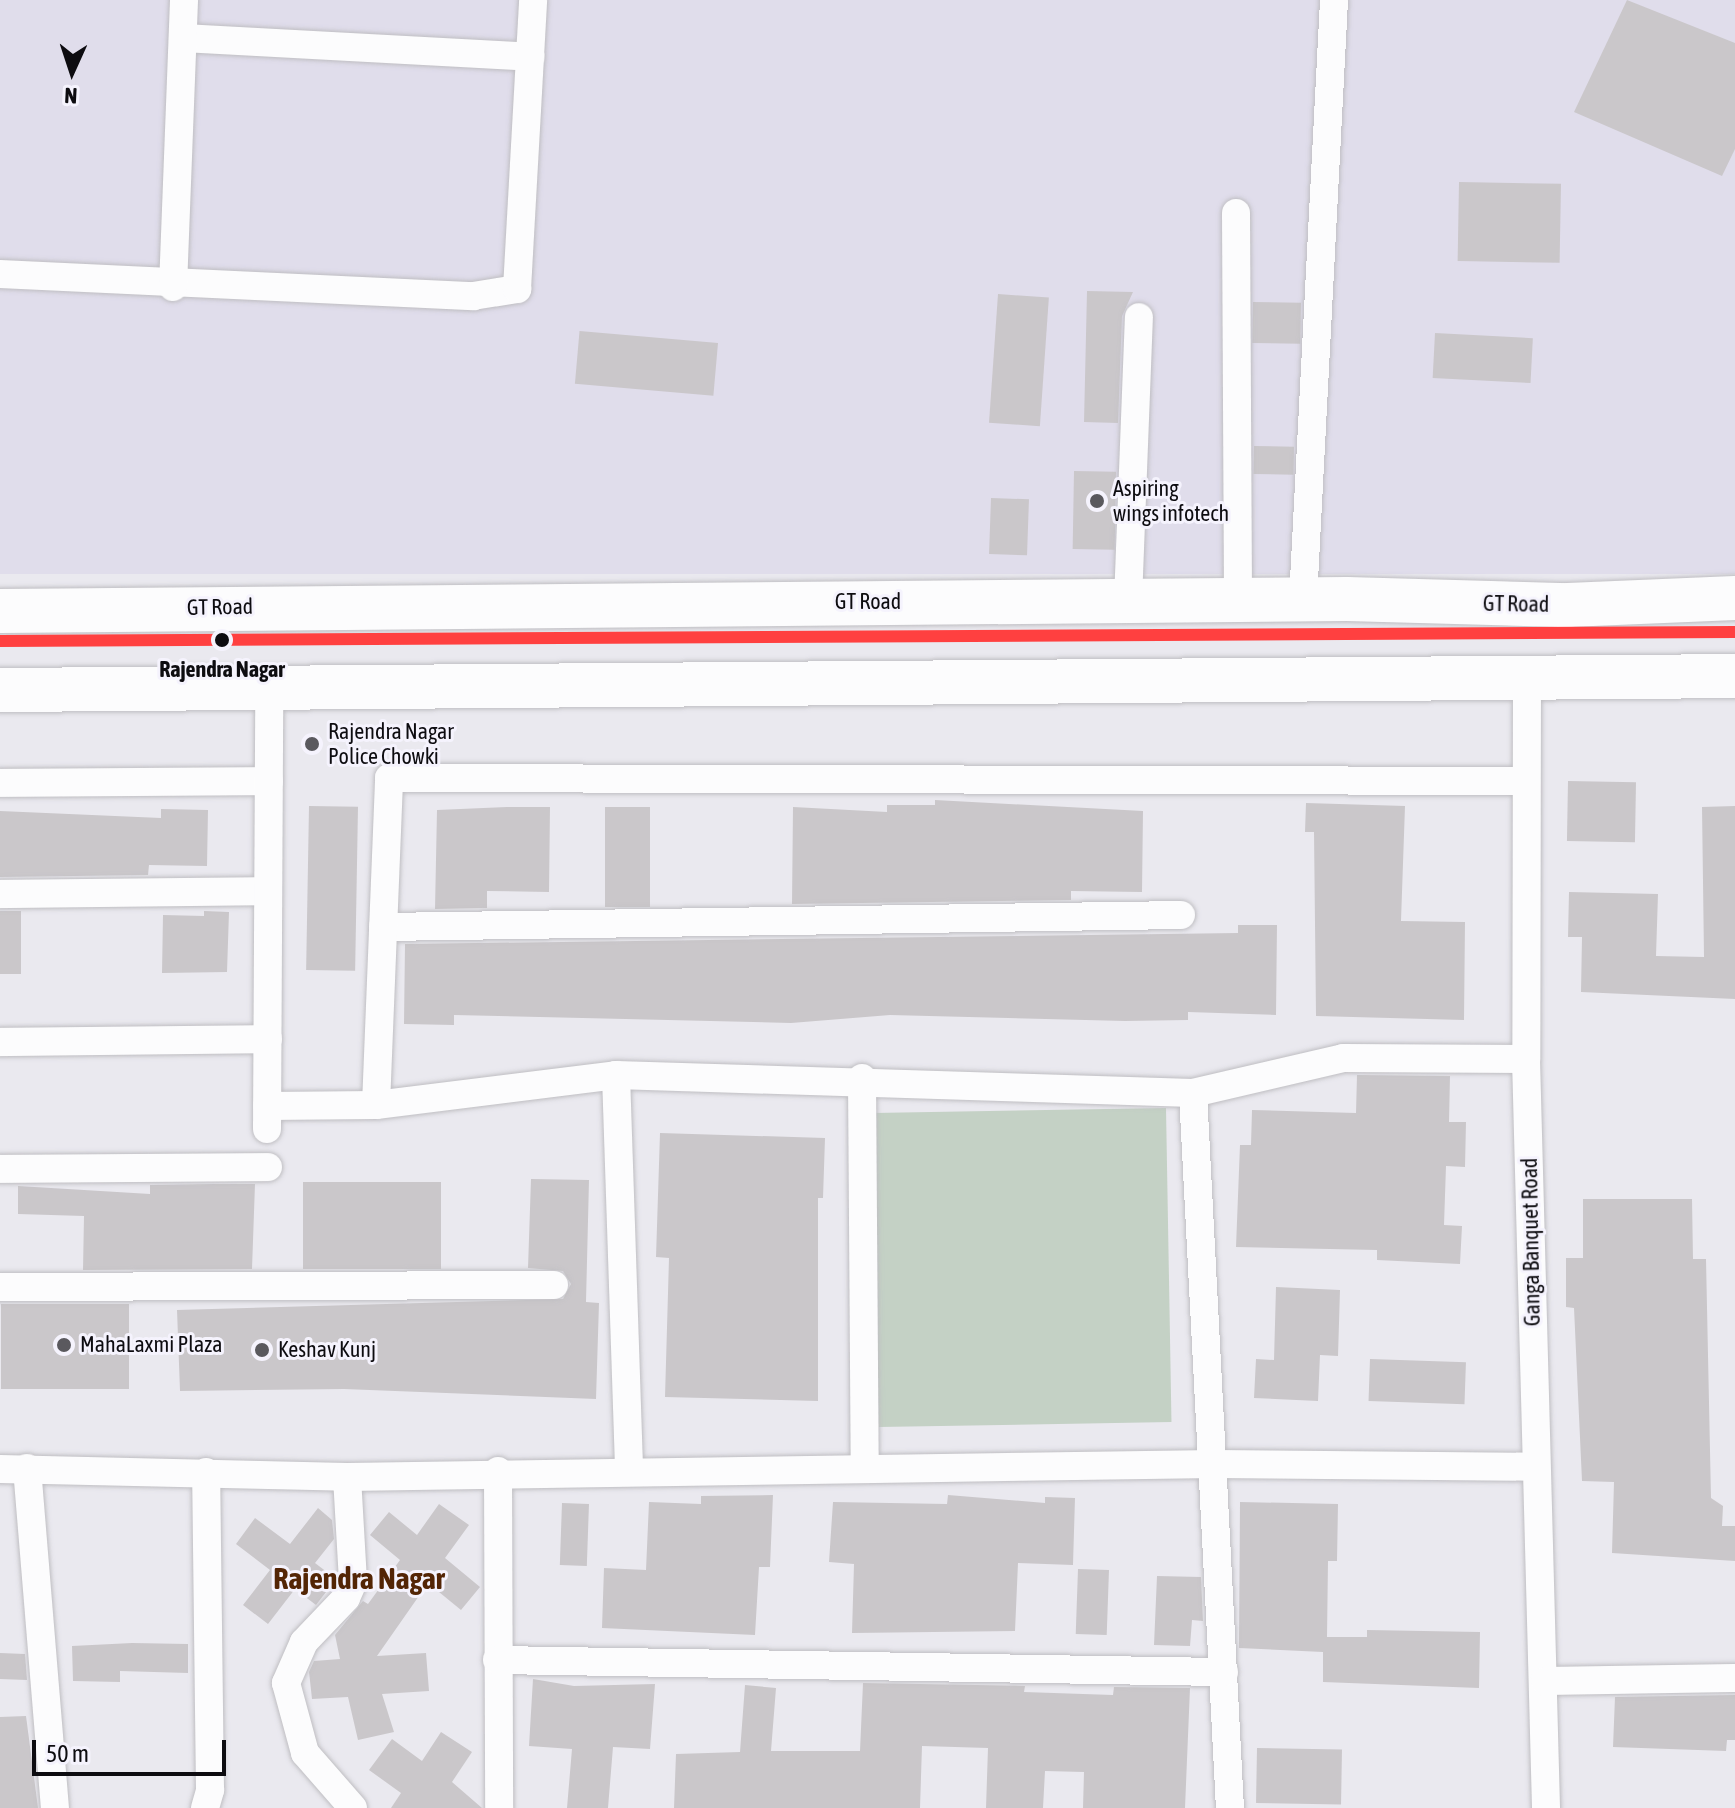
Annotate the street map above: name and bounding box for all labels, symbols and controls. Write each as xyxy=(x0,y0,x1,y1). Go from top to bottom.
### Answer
north arrow xyxy=(32,32,112,112)
text: N xyxy=(64,83,78,109)
place label: Aspiring wings infotech xyxy=(1113,475,1229,526)
marker: Aspiring wings infotech xyxy=(1088,492,1106,510)
street label: GT Road xyxy=(835,589,901,615)
street label: GT Road xyxy=(1483,590,1549,618)
street label: GT Road xyxy=(187,593,253,621)
marker: Rajendra Nagar xyxy=(209,627,235,653)
place label: Rajendra Nagar xyxy=(159,657,285,683)
place label: Rajendra Nagar Police Chowki xyxy=(328,718,454,770)
marker: Rajendra Nagar Police Chowki xyxy=(303,735,321,753)
street label: Ganga Banquet Road xyxy=(1516,1158,1546,1326)
place label: MahaLaxmi Plaza xyxy=(80,1332,222,1358)
marker: MahaLaxmi Plaza xyxy=(55,1336,73,1354)
place label: Keshav Kunj xyxy=(278,1337,376,1363)
marker: Keshav Kunj xyxy=(253,1341,271,1359)
district label: Rajendra Nagar xyxy=(273,1560,445,1596)
scale bar xyxy=(36,1724,230,1774)
text: 50 m xyxy=(46,1740,89,1767)

